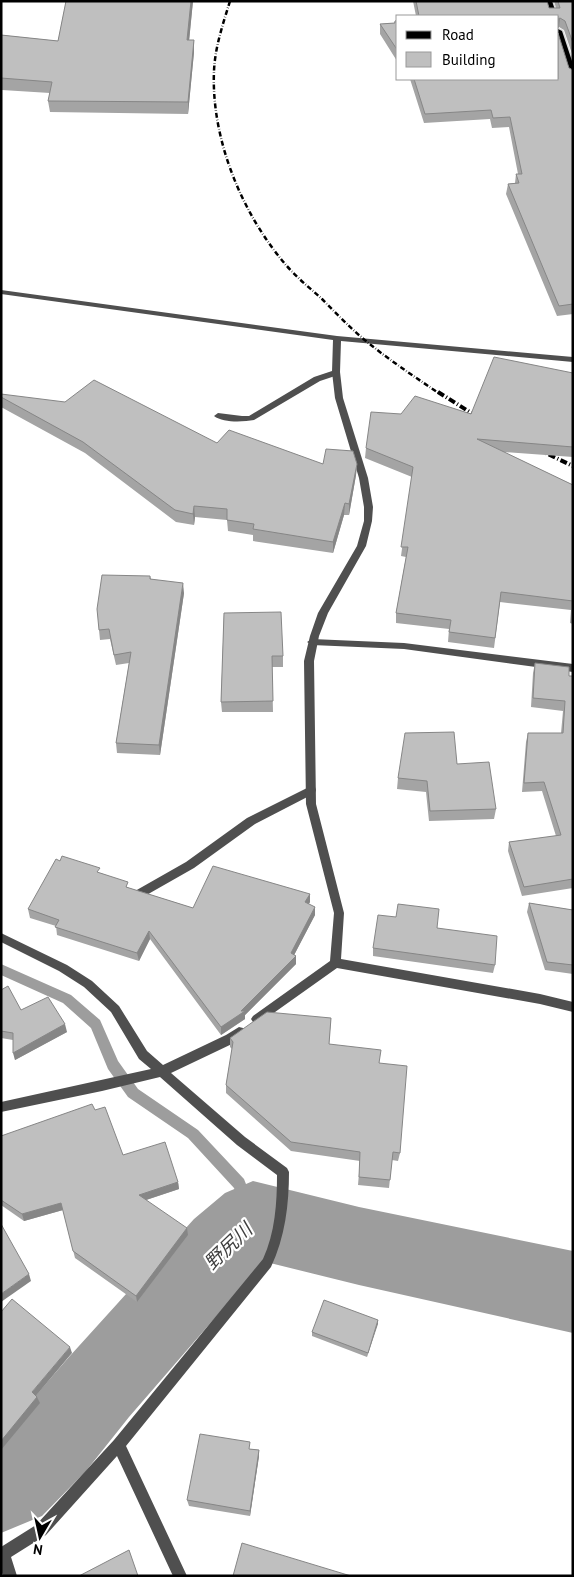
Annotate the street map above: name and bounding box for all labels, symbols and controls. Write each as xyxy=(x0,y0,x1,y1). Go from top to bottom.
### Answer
legend xyxy=(396,15,559,80)
text: Road xyxy=(442,25,474,44)
text: Building xyxy=(442,50,496,69)
water label: 野尻川 xyxy=(199,1216,258,1274)
north arrow xyxy=(15,1512,65,1562)
text: N xyxy=(32,1540,44,1559)

